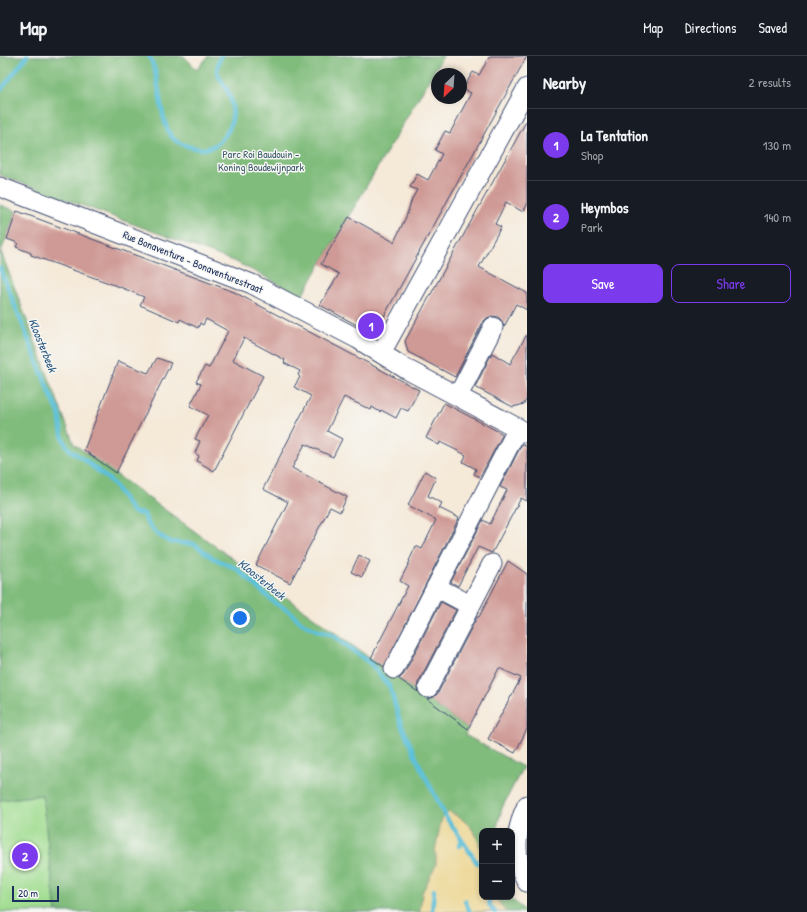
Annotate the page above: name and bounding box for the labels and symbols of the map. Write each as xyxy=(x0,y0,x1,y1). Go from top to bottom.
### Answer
north arrow xyxy=(431,68,467,104)
park label: Parc Roi Baudouin - Koning Boudewijnpark xyxy=(218,147,304,174)
street label: Rue Bonaventure - Bonaventurestraat xyxy=(121,227,265,297)
pin: 1 xyxy=(358,311,384,341)
water label: Kloosterbeek xyxy=(24,315,62,375)
water label: Kloosterbeek xyxy=(235,555,290,604)
your location xyxy=(230,608,250,628)
pin: 2 xyxy=(12,841,38,871)
scale bar xyxy=(12,884,59,903)

